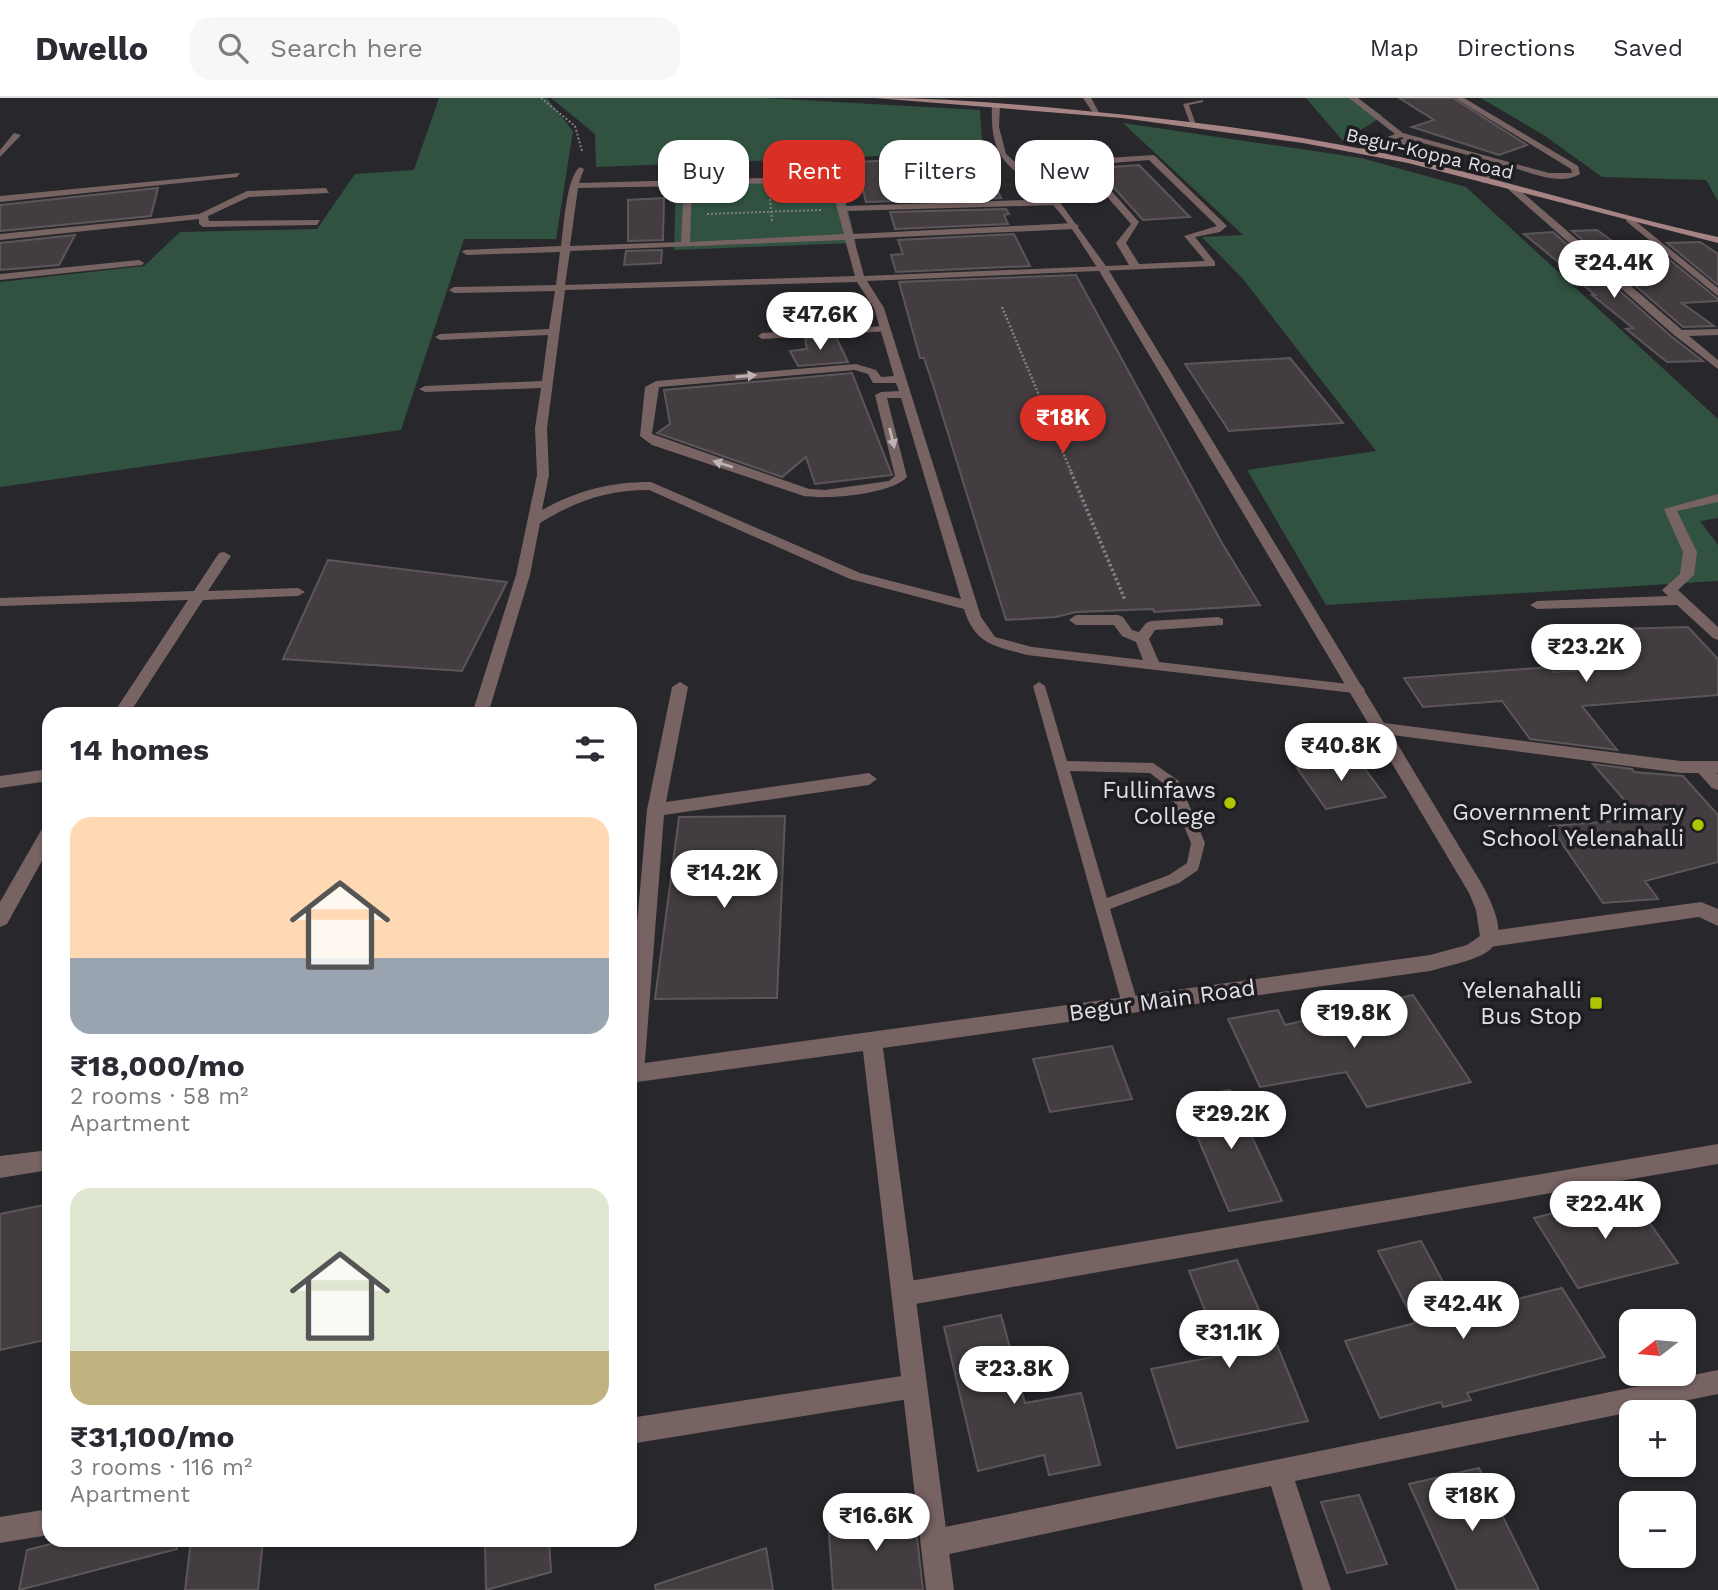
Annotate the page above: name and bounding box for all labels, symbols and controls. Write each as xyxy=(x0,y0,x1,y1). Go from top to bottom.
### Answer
search box xyxy=(190,17,680,80)
text: Dwello xyxy=(35,29,148,68)
icon: search xyxy=(214,29,252,67)
text: Search here xyxy=(270,33,423,63)
text: Map xyxy=(1370,34,1419,62)
text: Directions xyxy=(1457,34,1575,62)
text: Saved xyxy=(1613,34,1683,62)
street label: Begur-Koppa Road xyxy=(1344,123,1516,184)
chip: Buy xyxy=(658,140,749,203)
chip: Rent xyxy=(763,140,865,203)
chip: Filters xyxy=(879,140,1001,203)
chip: New xyxy=(1015,140,1114,203)
pin: ₹24.4K xyxy=(1557,240,1671,300)
text: ₹24.4K xyxy=(1574,249,1654,276)
pin: ₹47.6K xyxy=(763,292,877,352)
text: ₹47.6K xyxy=(782,301,858,328)
one-way arrow xyxy=(735,370,757,381)
pin: ₹18K xyxy=(1022,396,1104,455)
text: ₹18K xyxy=(1036,404,1090,431)
one-way arrow xyxy=(887,427,898,449)
one-way arrow xyxy=(712,459,733,469)
pin: ₹23.2K xyxy=(1529,624,1643,684)
text: ₹23.2K xyxy=(1547,633,1625,660)
pin: ₹40.8K xyxy=(1284,724,1398,783)
icon: filters xyxy=(571,730,609,768)
text: 14 homes xyxy=(70,732,209,767)
text: ₹40.8K xyxy=(1301,732,1381,759)
place label: Fullinfaws College xyxy=(1102,777,1216,830)
marker: Fullinfaws College xyxy=(1222,795,1238,811)
place label: Government Primary School Yelenahalli xyxy=(1452,799,1684,852)
marker: Government Primary School Yelenahalli xyxy=(1690,817,1706,833)
pin: ₹14.2K xyxy=(667,850,781,910)
text: ₹14.2K xyxy=(687,859,761,886)
icon: home xyxy=(277,862,403,988)
street label: Begur Main Road xyxy=(1067,974,1257,1027)
place label: Yelenahalli Bus Stop xyxy=(1462,977,1582,1030)
pin: ₹19.8K xyxy=(1297,990,1411,1050)
marker: Yelenahalli Bus Stop xyxy=(1588,995,1604,1011)
text: ₹19.8K xyxy=(1317,999,1391,1026)
text: ₹18,000/mo xyxy=(70,1048,245,1083)
text: 2 rooms · 58 m² xyxy=(70,1083,249,1110)
pin: ₹29.2K xyxy=(1174,1091,1288,1151)
text: ₹29.2K xyxy=(1192,1100,1270,1127)
text: Apartment xyxy=(70,1110,190,1137)
pin: ₹22.4K xyxy=(1548,1182,1662,1241)
text: ₹22.4K xyxy=(1566,1190,1644,1217)
icon: home xyxy=(277,1233,403,1359)
pin: ₹42.4K xyxy=(1406,1282,1520,1341)
text: ₹42.4K xyxy=(1423,1290,1503,1317)
north arrow xyxy=(1619,1309,1696,1386)
map controls xyxy=(1619,1309,1696,1568)
pin: ₹31.1K xyxy=(1172,1310,1286,1370)
text: ₹31.1K xyxy=(1195,1319,1263,1346)
pin: ₹23.8K xyxy=(957,1346,1071,1406)
text: ₹23.8K xyxy=(975,1355,1053,1382)
button: + xyxy=(1619,1400,1696,1477)
text: ₹31,100/mo xyxy=(70,1419,235,1454)
text: 3 rooms · 116 m² xyxy=(70,1454,252,1481)
pin: ₹18K xyxy=(1431,1474,1513,1533)
text: Apartment xyxy=(70,1481,190,1508)
text: ₹18K xyxy=(1445,1482,1499,1509)
button: − xyxy=(1619,1491,1696,1568)
pin: ₹16.6K xyxy=(819,1494,933,1553)
text: ₹16.6K xyxy=(839,1502,913,1529)

